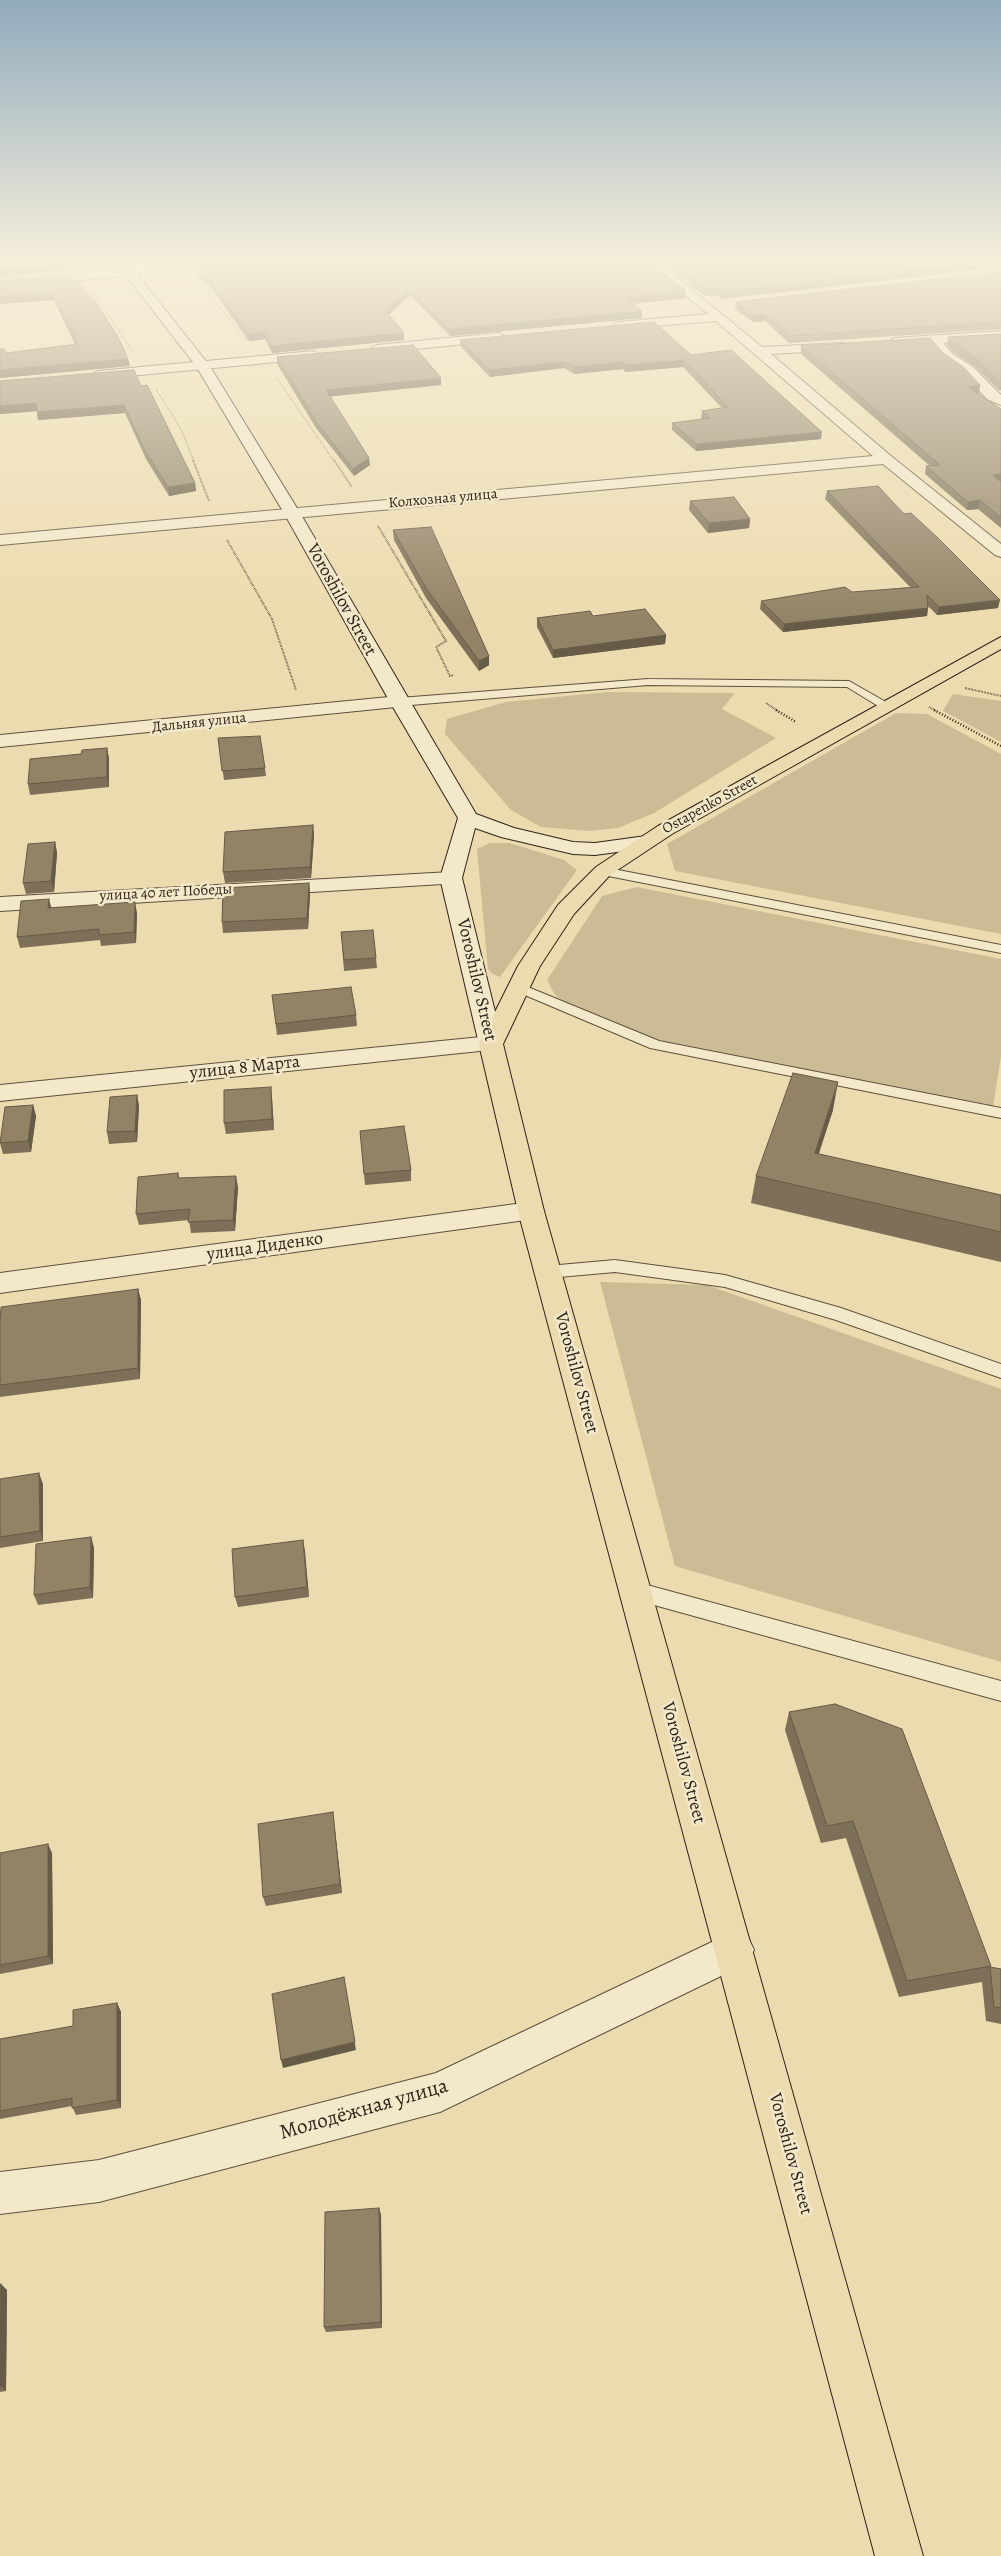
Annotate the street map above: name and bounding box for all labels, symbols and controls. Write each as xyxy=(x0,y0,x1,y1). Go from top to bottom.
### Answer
street label: Колхозная улица xyxy=(388,485,498,513)
street label: Voroshilov Street xyxy=(301,540,381,660)
street label: Дальняя улица xyxy=(151,709,247,737)
street label: Ostapenko Street xyxy=(659,772,761,838)
street label: улица 40 лет Победы xyxy=(99,881,233,905)
street label: Voroshilov Street xyxy=(451,917,501,1043)
street label: улица 8 Марта xyxy=(189,1051,301,1085)
street label: улица Диденко xyxy=(205,1228,325,1266)
street label: Voroshilov Street xyxy=(549,1310,603,1436)
street label: Voroshilov Street xyxy=(656,1700,710,1826)
street label: Молодёжная улица xyxy=(277,2074,451,2146)
street label: Voroshilov Street xyxy=(763,2091,817,2217)

